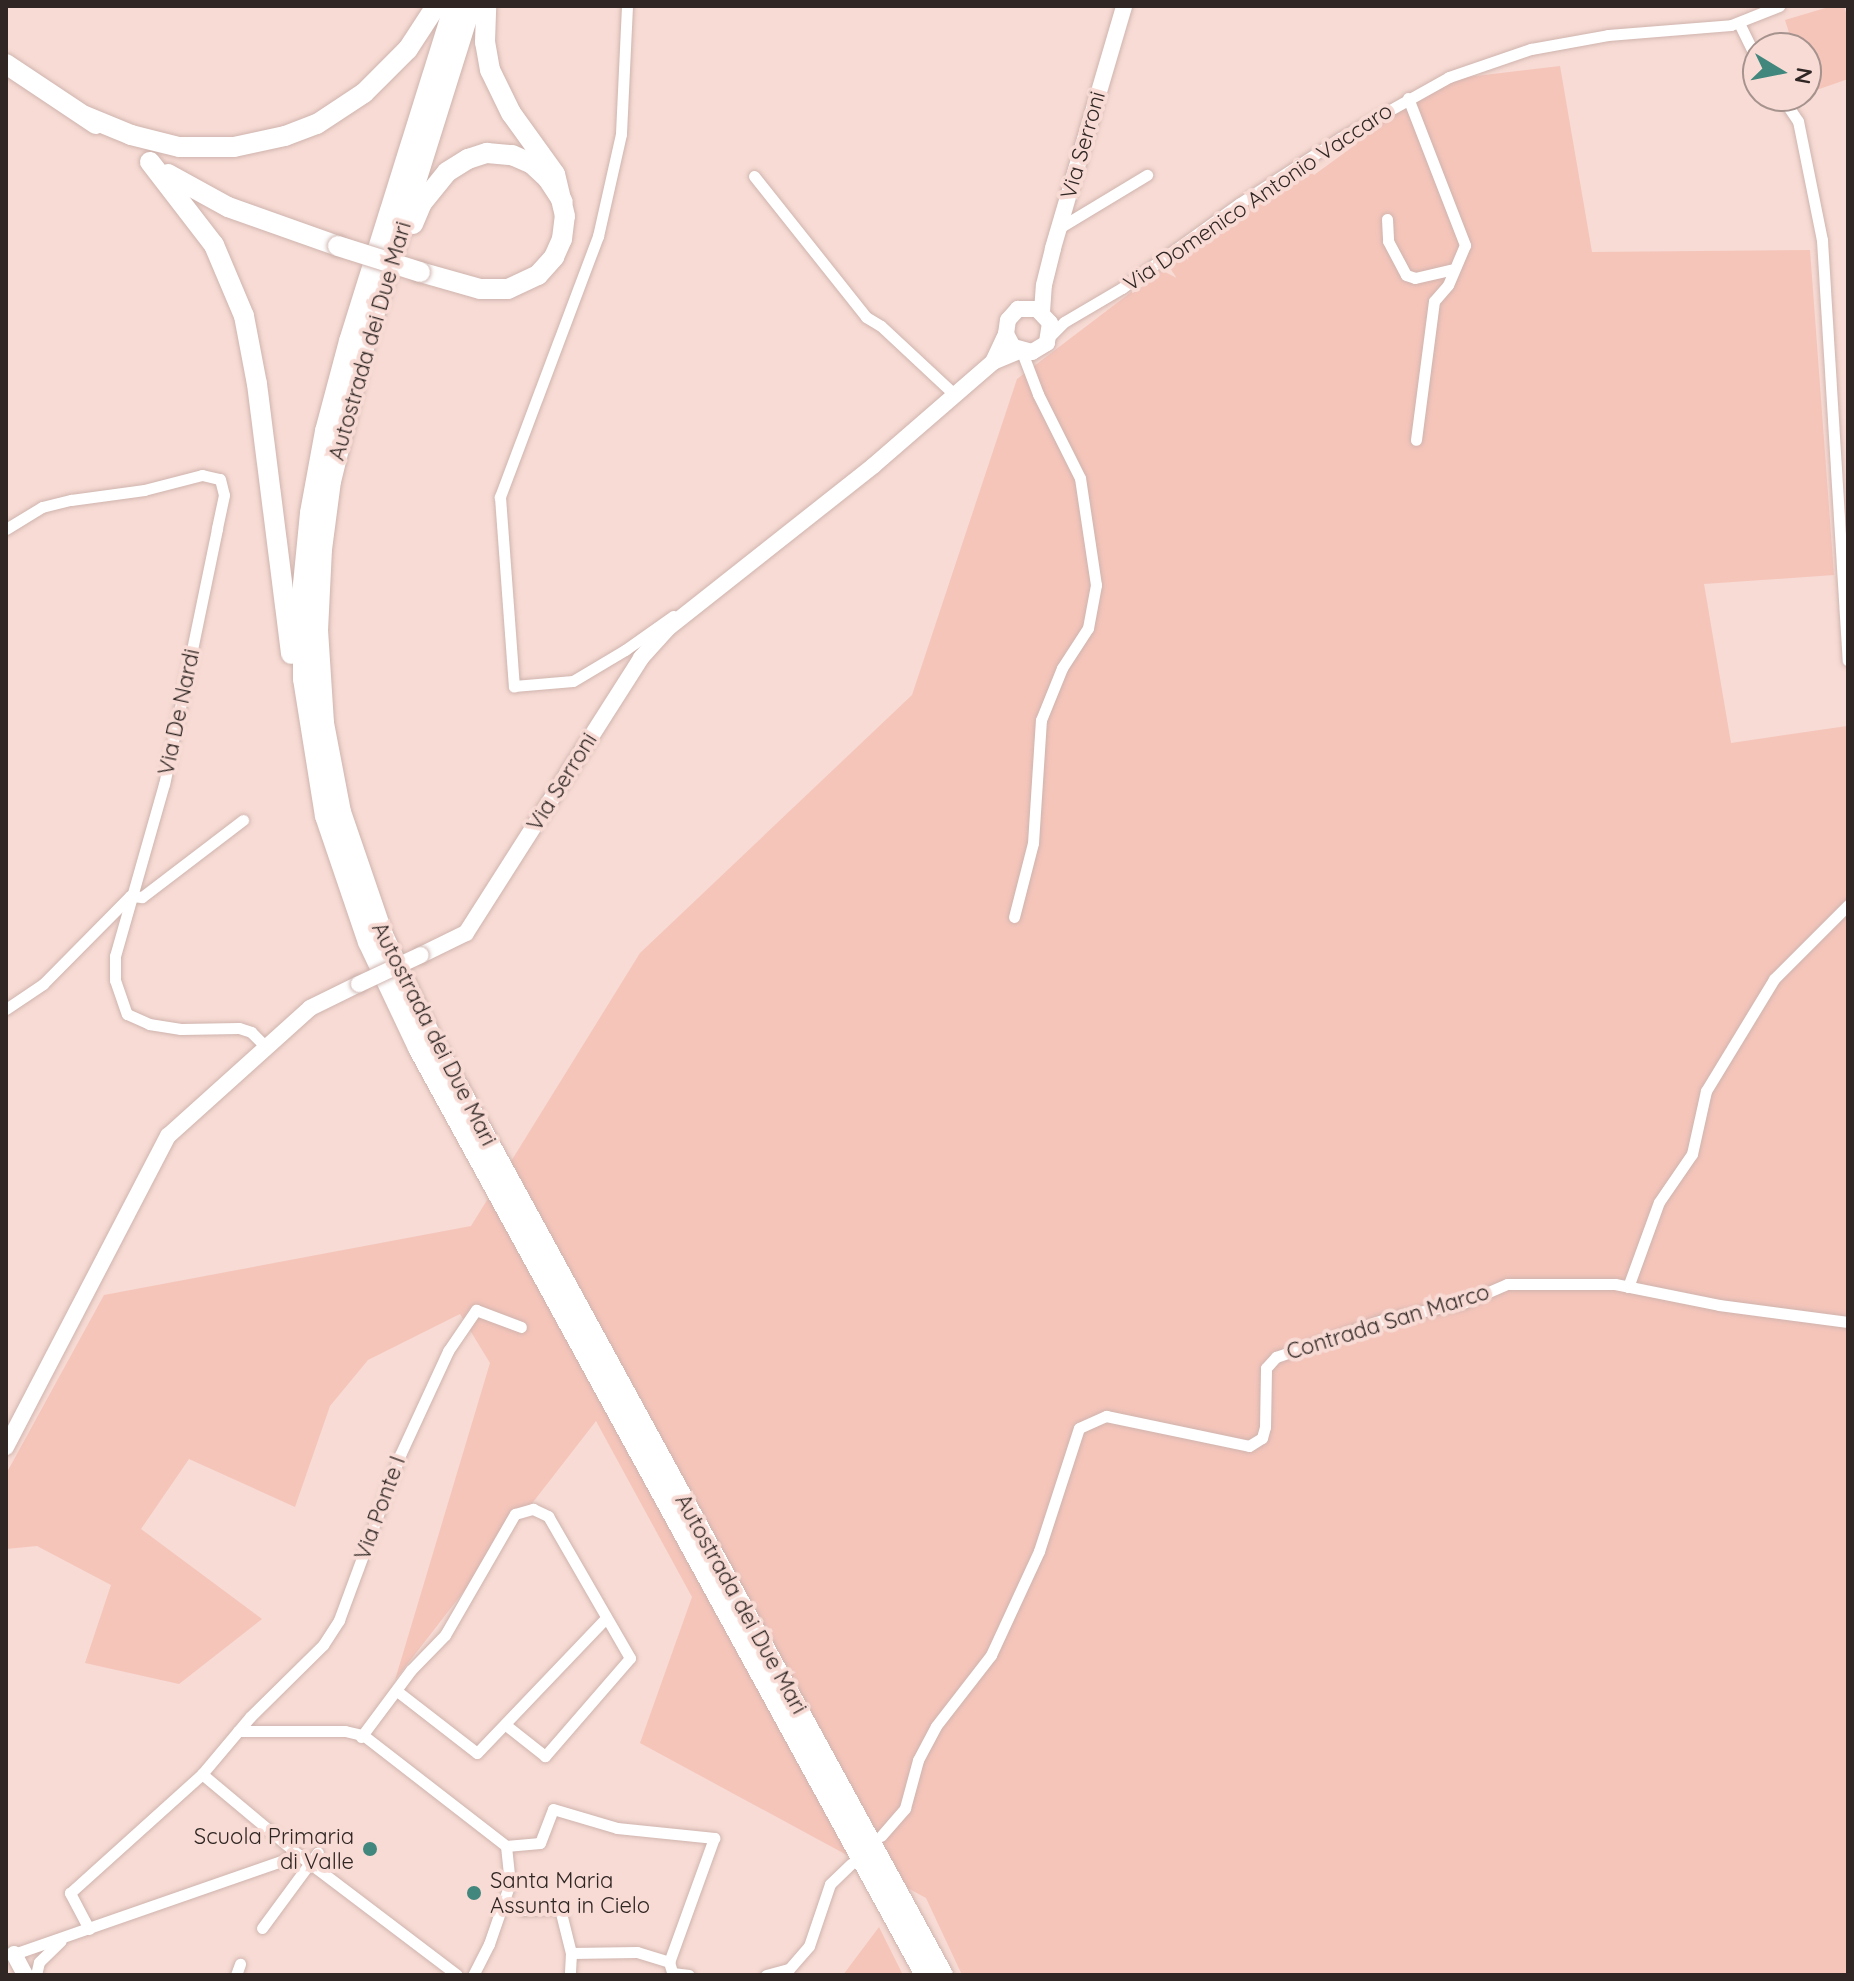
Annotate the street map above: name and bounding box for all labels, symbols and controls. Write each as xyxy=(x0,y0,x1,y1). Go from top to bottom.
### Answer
north arrow xyxy=(1742,32,1822,112)
text: N xyxy=(1788,65,1819,86)
street label: Via Serroni xyxy=(1055,88,1111,202)
street label: Via Domenico Antonio Vaccaro xyxy=(1119,97,1397,297)
street label: Autostrada dei Due Mari xyxy=(323,219,417,463)
street label: Via De Nardi xyxy=(153,646,205,778)
street label: Via Serroni xyxy=(521,728,603,836)
street label: Autostrada dei Due Mari xyxy=(366,918,502,1150)
street label: Contrada San Marco xyxy=(1283,1279,1493,1365)
street label: Via Ponte I xyxy=(349,1452,411,1564)
street label: Autostrada dei Due Mari xyxy=(670,1490,812,1718)
place label: Scuola Primaria di Valle xyxy=(194,1823,354,1874)
marker: Scuola Primaria di Valle xyxy=(361,1840,379,1858)
place label: Santa Maria Assunta in Cielo xyxy=(490,1867,650,1918)
marker: Santa Maria Assunta in Cielo xyxy=(465,1884,483,1902)

